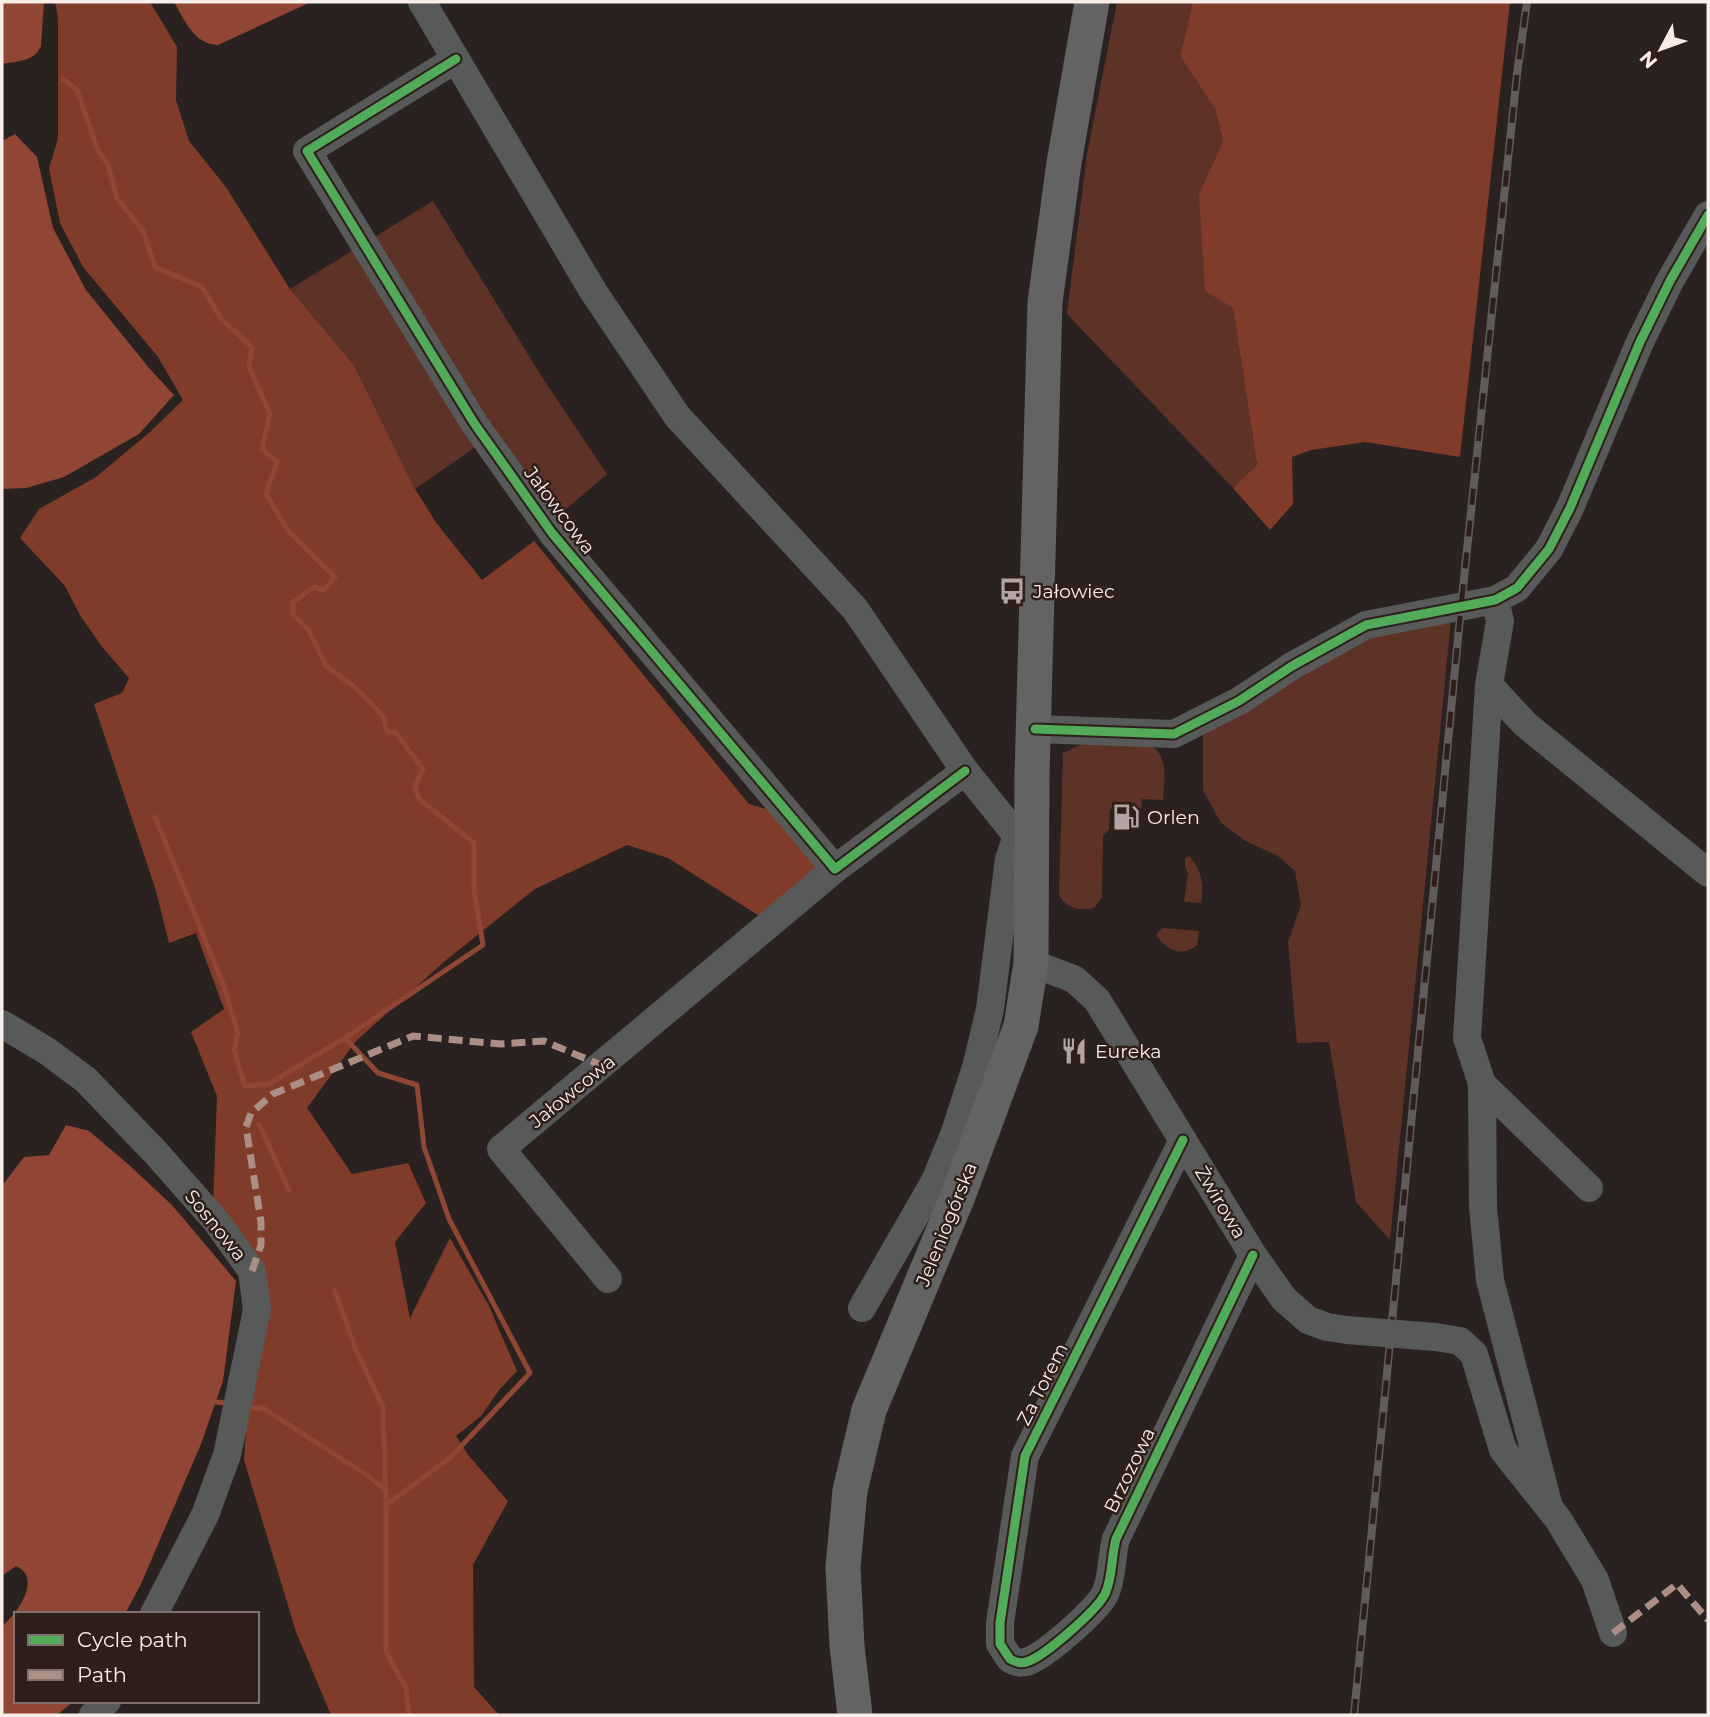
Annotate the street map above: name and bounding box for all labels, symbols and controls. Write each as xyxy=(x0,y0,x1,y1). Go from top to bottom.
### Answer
north arrow xyxy=(1626,14,1696,84)
text: N xyxy=(1635,46,1662,73)
street label: Jałowcowa xyxy=(519,461,600,559)
bus stop icon: Jałowiec xyxy=(997,576,1027,606)
place label: Jałowiec xyxy=(1032,580,1115,603)
fuel station icon: Orlen xyxy=(1111,802,1141,832)
place label: Orlen xyxy=(1147,806,1200,829)
restaurant icon: Eureka xyxy=(1059,1036,1089,1066)
place label: Eureka xyxy=(1095,1040,1162,1063)
street label: Jałowcowa xyxy=(524,1050,620,1134)
street label: Jeleniogórska xyxy=(911,1159,982,1290)
street label: Żwirowa xyxy=(1190,1162,1251,1243)
street label: Sosnowa xyxy=(180,1185,251,1266)
street label: Za Torem xyxy=(1012,1339,1073,1429)
street label: Brzozowa xyxy=(1099,1424,1160,1517)
legend xyxy=(14,1612,259,1703)
text: Cycle path xyxy=(77,1627,188,1652)
text: Path xyxy=(77,1662,127,1687)

